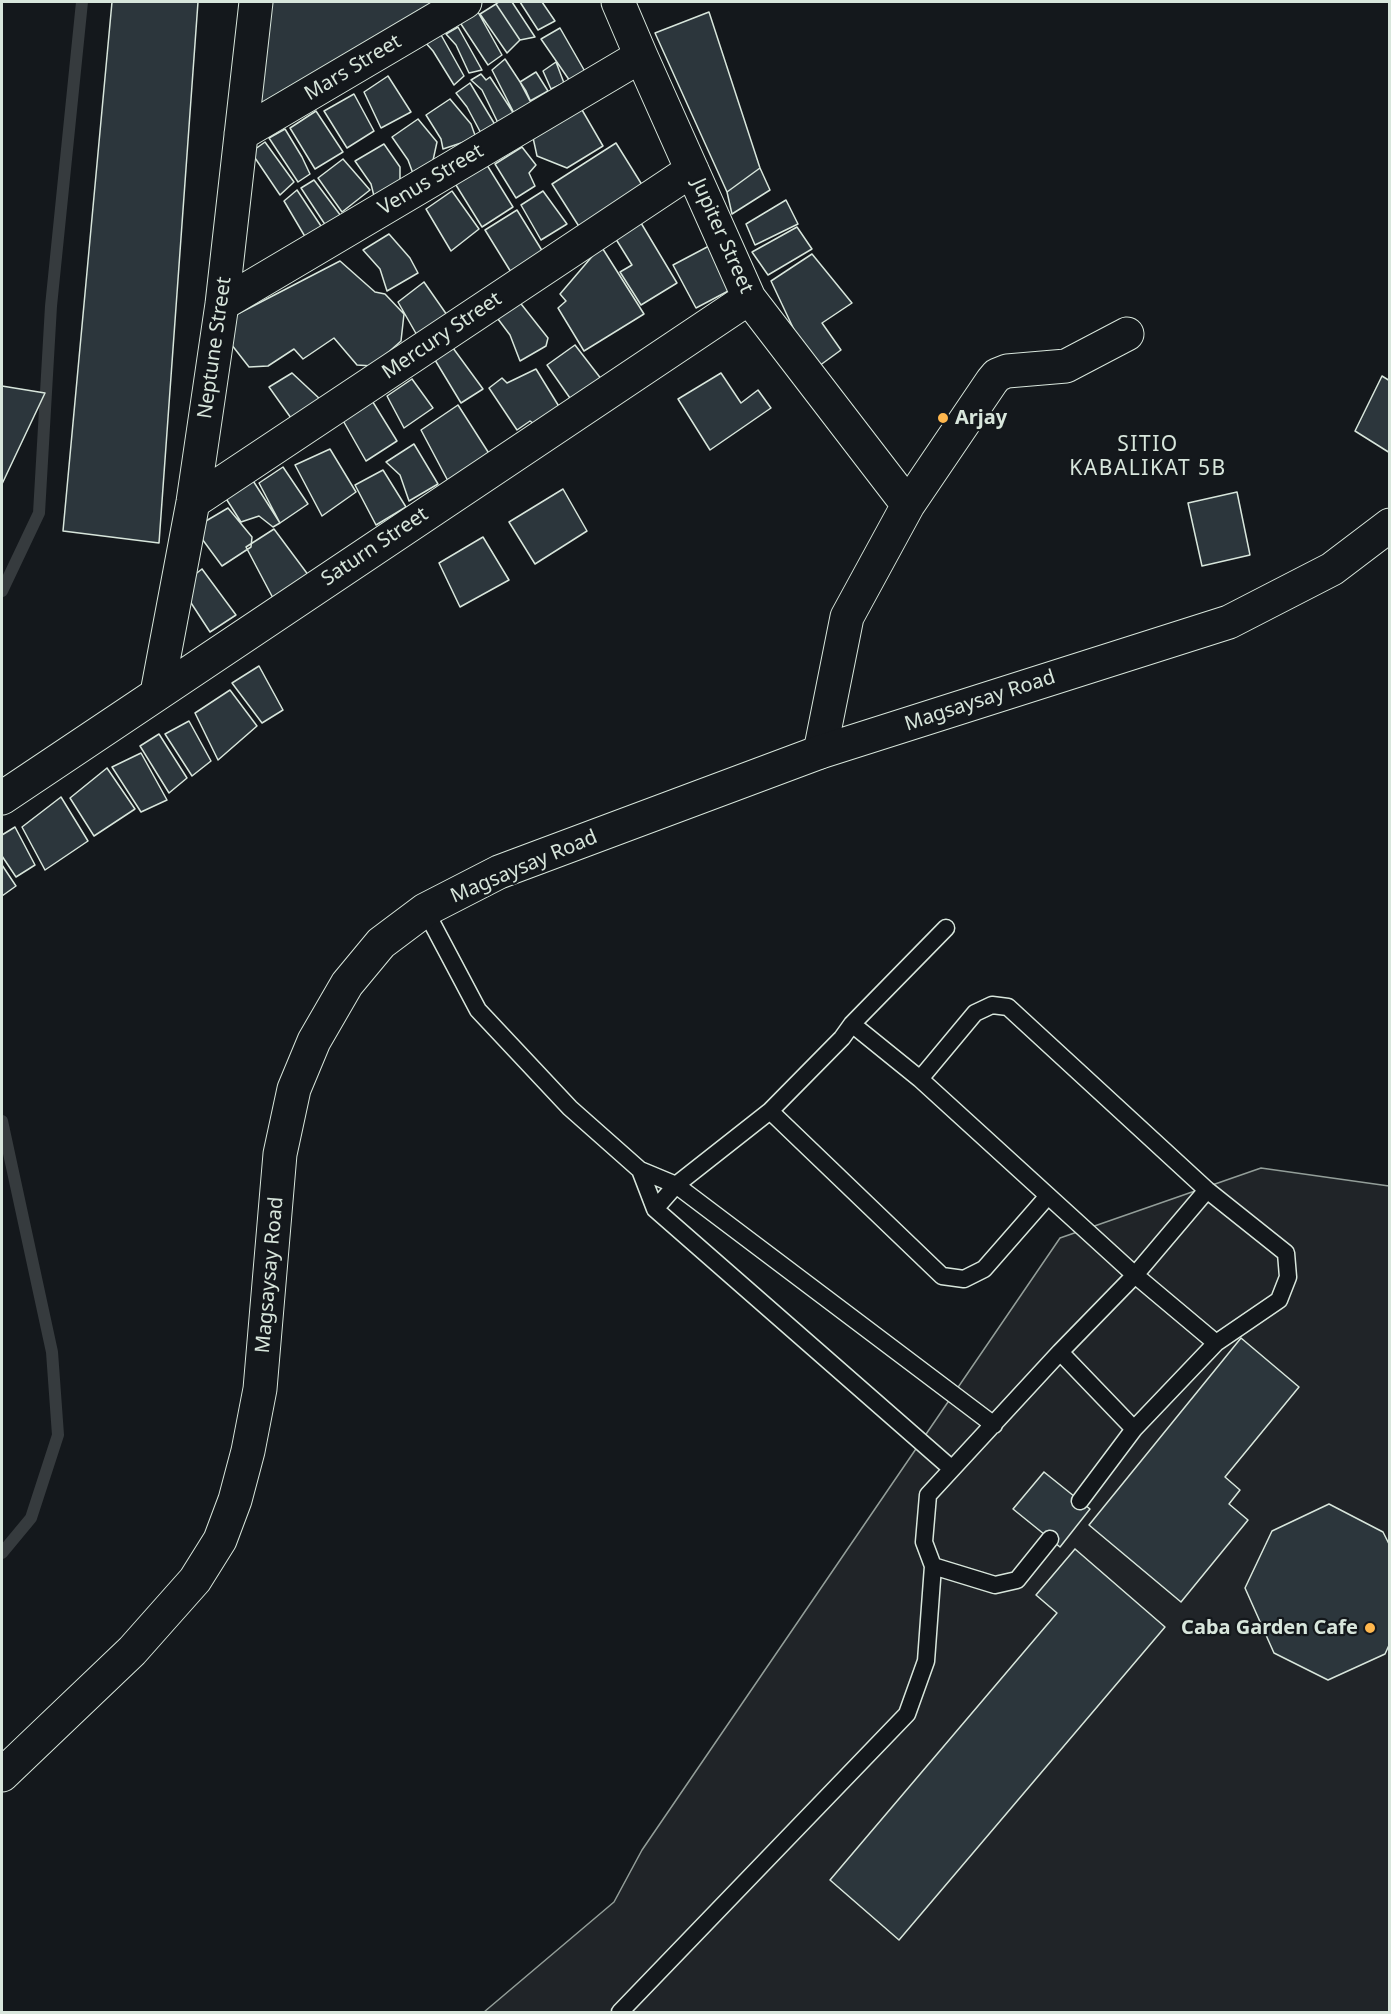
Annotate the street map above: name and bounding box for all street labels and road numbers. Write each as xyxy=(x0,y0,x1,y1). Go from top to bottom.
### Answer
street label: Mars Street xyxy=(300,30,406,106)
street label: Venus Street xyxy=(374,139,488,221)
street label: Jupiter Street xyxy=(686,175,758,297)
street label: Neptune Street xyxy=(193,276,237,420)
street label: Mercury Street xyxy=(378,287,506,385)
street label: Saturn Street xyxy=(317,503,433,591)
street label: Magsaysay Road xyxy=(902,665,1058,737)
street label: Magsaysay Road xyxy=(447,825,601,909)
street label: Magsaysay Road xyxy=(251,1196,289,1354)

